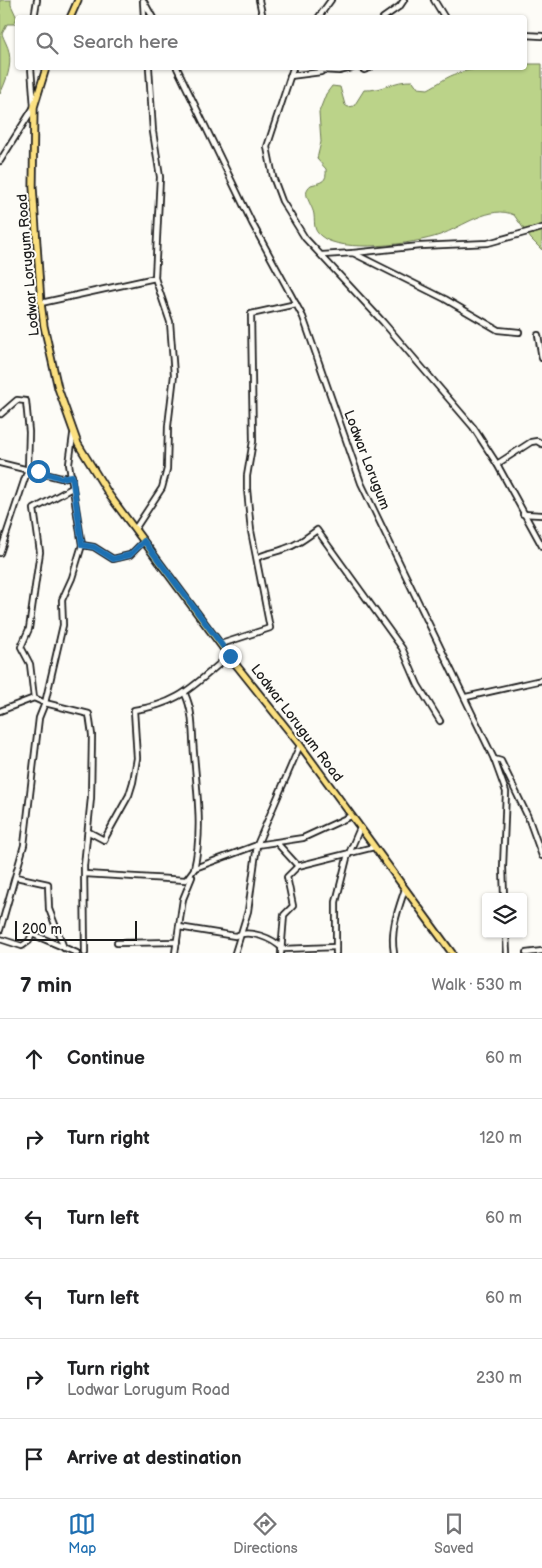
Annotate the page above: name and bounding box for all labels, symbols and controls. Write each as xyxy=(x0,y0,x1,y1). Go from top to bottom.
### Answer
search box xyxy=(15,15,527,70)
icon: search xyxy=(33,29,61,57)
text: Search here xyxy=(73,31,178,54)
street label: Lodwar Lorugum Road xyxy=(13,193,43,337)
street label: Lodwar Lorugum xyxy=(340,408,394,512)
route start xyxy=(27,460,50,483)
route end xyxy=(219,645,242,668)
street label: Lodwar Lorugum Road xyxy=(247,661,347,785)
map controls xyxy=(482,893,527,938)
button: layers xyxy=(482,893,527,938)
scale bar xyxy=(15,918,138,941)
text: 200 m xyxy=(22,921,62,938)
text: 7 min xyxy=(20,973,72,998)
text: Walk · 530 m xyxy=(431,976,522,995)
icon: ahead xyxy=(20,1045,48,1073)
text: Continue xyxy=(67,1047,145,1070)
text: 60 m xyxy=(485,1049,522,1068)
icon: right xyxy=(20,1125,48,1153)
text: Turn right xyxy=(67,1127,150,1150)
text: 120 m xyxy=(479,1129,522,1148)
icon: left xyxy=(20,1205,48,1233)
text: Turn left xyxy=(67,1207,139,1230)
text: 60 m xyxy=(485,1209,522,1228)
icon: left xyxy=(20,1285,48,1313)
text: Turn left xyxy=(67,1287,139,1310)
text: 60 m xyxy=(485,1289,522,1308)
text: Turn right xyxy=(67,1358,150,1381)
icon: right xyxy=(20,1365,48,1393)
text: 230 m xyxy=(476,1369,522,1388)
text: Lodwar Lorugum Road xyxy=(67,1381,230,1400)
icon: arrive xyxy=(20,1445,48,1473)
text: Arrive at destination xyxy=(67,1447,242,1470)
tab: Map xyxy=(68,1510,97,1557)
tab: Directions xyxy=(233,1510,298,1557)
tab: Saved xyxy=(434,1510,474,1557)

